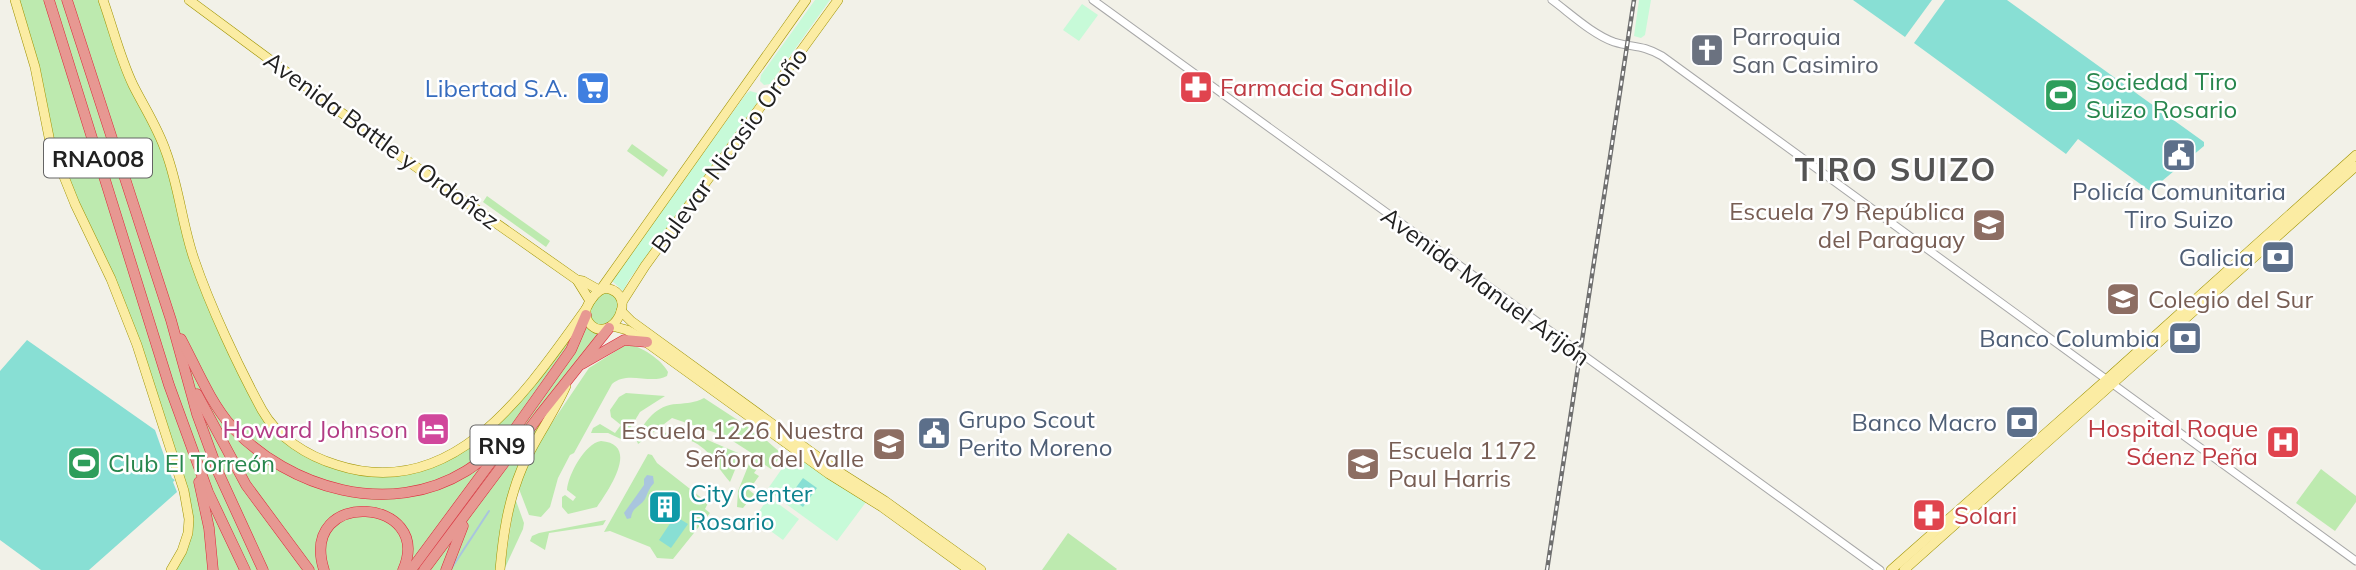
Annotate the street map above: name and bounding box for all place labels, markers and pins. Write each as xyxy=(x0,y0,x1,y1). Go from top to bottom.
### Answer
place label: Parroquia San Casimiro xyxy=(1732,21,1879,79)
church icon: Parroquia San Casimiro xyxy=(1688,31,1726,69)
place label: Sociedad Tiro Suizo Rosario xyxy=(2086,66,2237,124)
pharmacy icon: Farmacia Sandilo xyxy=(1177,68,1215,106)
supermarket icon: Libertad S.A. xyxy=(574,69,612,107)
place label: Farmacia Sandilo xyxy=(1220,72,1413,102)
place label: Libertad S.A. xyxy=(425,73,568,103)
sports icon: Sociedad Tiro Suizo Rosario xyxy=(2042,76,2080,114)
public building icon: Policía Comunitaria Tiro Suizo xyxy=(2160,136,2198,174)
place label: Policía Comunitaria Tiro Suizo xyxy=(2072,176,2286,234)
place label: Escuela 79 República del Paraguay xyxy=(1729,196,1965,254)
school or university icon: Escuela 79 República del Paraguay xyxy=(1970,206,2008,244)
bank icon: Galicia xyxy=(2259,238,2297,276)
place label: Galicia xyxy=(2179,242,2254,272)
school or university icon: Colegio del Sur xyxy=(2104,280,2142,318)
place label: Colegio del Sur xyxy=(2148,284,2313,314)
bank icon: Banco Columbia xyxy=(2166,319,2204,357)
place label: Banco Columbia xyxy=(1979,323,2160,353)
bank icon: Banco Macro xyxy=(2003,403,2041,441)
place label: Grupo Scout Perito Moreno xyxy=(958,404,1113,462)
place label: Banco Macro xyxy=(1851,407,1997,437)
hotel icon: Howard Johnson xyxy=(414,410,452,448)
place label: Hospital Roque Sáenz Peña xyxy=(2088,413,2258,471)
place label: Howard Johnson xyxy=(222,414,408,444)
public building icon: Grupo Scout Perito Moreno xyxy=(915,414,953,452)
place label: Escuela 1226 Nuestra Señora del Valle xyxy=(621,415,864,473)
hospital icon: Hospital Roque Sáenz Peña xyxy=(2264,423,2302,461)
school or university icon: Escuela 1226 Nuestra Señora del Valle xyxy=(870,425,908,463)
place label: Escuela 1172 Paul Harris xyxy=(1388,435,1537,493)
sports icon: Club El Torreón xyxy=(65,444,103,482)
school or university icon: Escuela 1172 Paul Harris xyxy=(1344,445,1382,483)
place label: Club El Torreón xyxy=(108,448,275,478)
place label: City Center Rosario xyxy=(690,478,813,536)
building icon: City Center Rosario xyxy=(646,488,684,526)
pharmacy icon: Solari xyxy=(1910,496,1948,534)
place label: Solari xyxy=(1954,500,2017,530)

